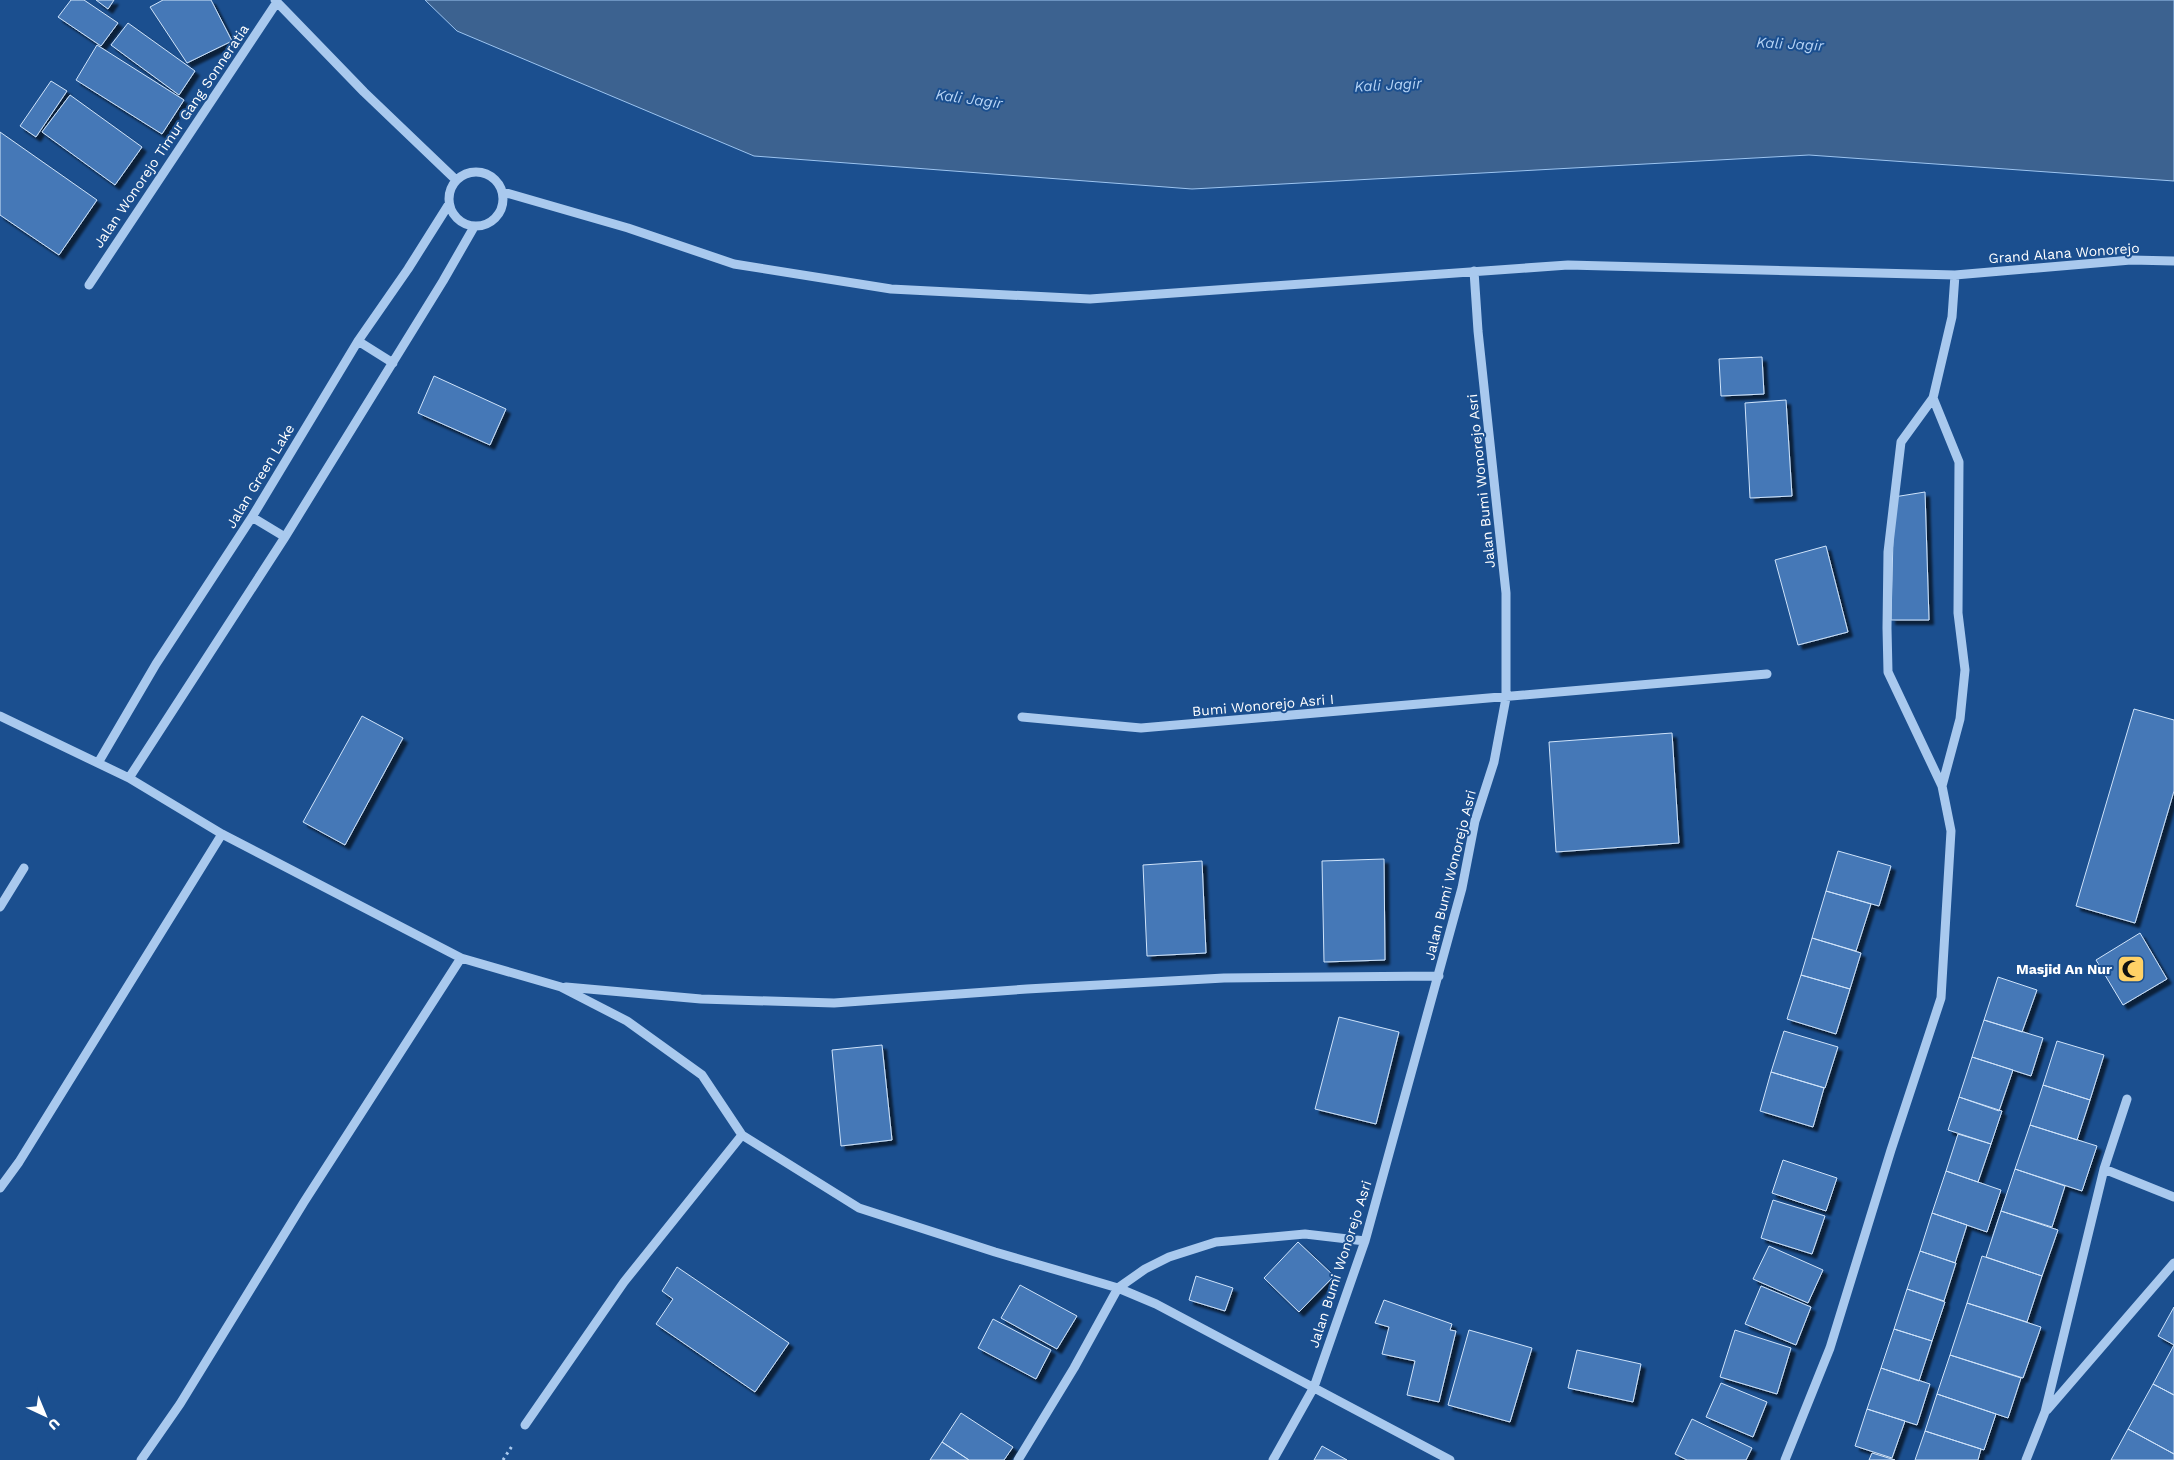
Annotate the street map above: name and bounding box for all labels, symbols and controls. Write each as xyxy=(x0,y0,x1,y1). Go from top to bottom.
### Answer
street label: Jalan Wonorejo Timur Gang Sonneratia xyxy=(90,21,252,251)
water label: Kali Jagir xyxy=(1756,33,1825,55)
water label: Kali Jagir xyxy=(1354,74,1423,96)
water label: Kali Jagir xyxy=(934,85,1005,113)
street label: Grand Alana Wonorejo xyxy=(1988,240,2140,266)
street label: Jalan Bumi Wonorejo Asri xyxy=(1464,393,1498,569)
street label: Jalan Green Lake xyxy=(223,421,297,531)
street label: Bumi Wonorejo Asri I xyxy=(1191,691,1335,719)
street label: Jalan Bumi Wonorejo Asri xyxy=(1421,788,1479,962)
mosque icon: Masjid An Nur xyxy=(2116,954,2146,984)
place label: Masjid An Nur xyxy=(2016,961,2112,977)
street label: Jalan Bumi Wonorejo Asri xyxy=(1305,1178,1375,1350)
north arrow xyxy=(20,1390,70,1440)
text: U xyxy=(45,1415,63,1434)

